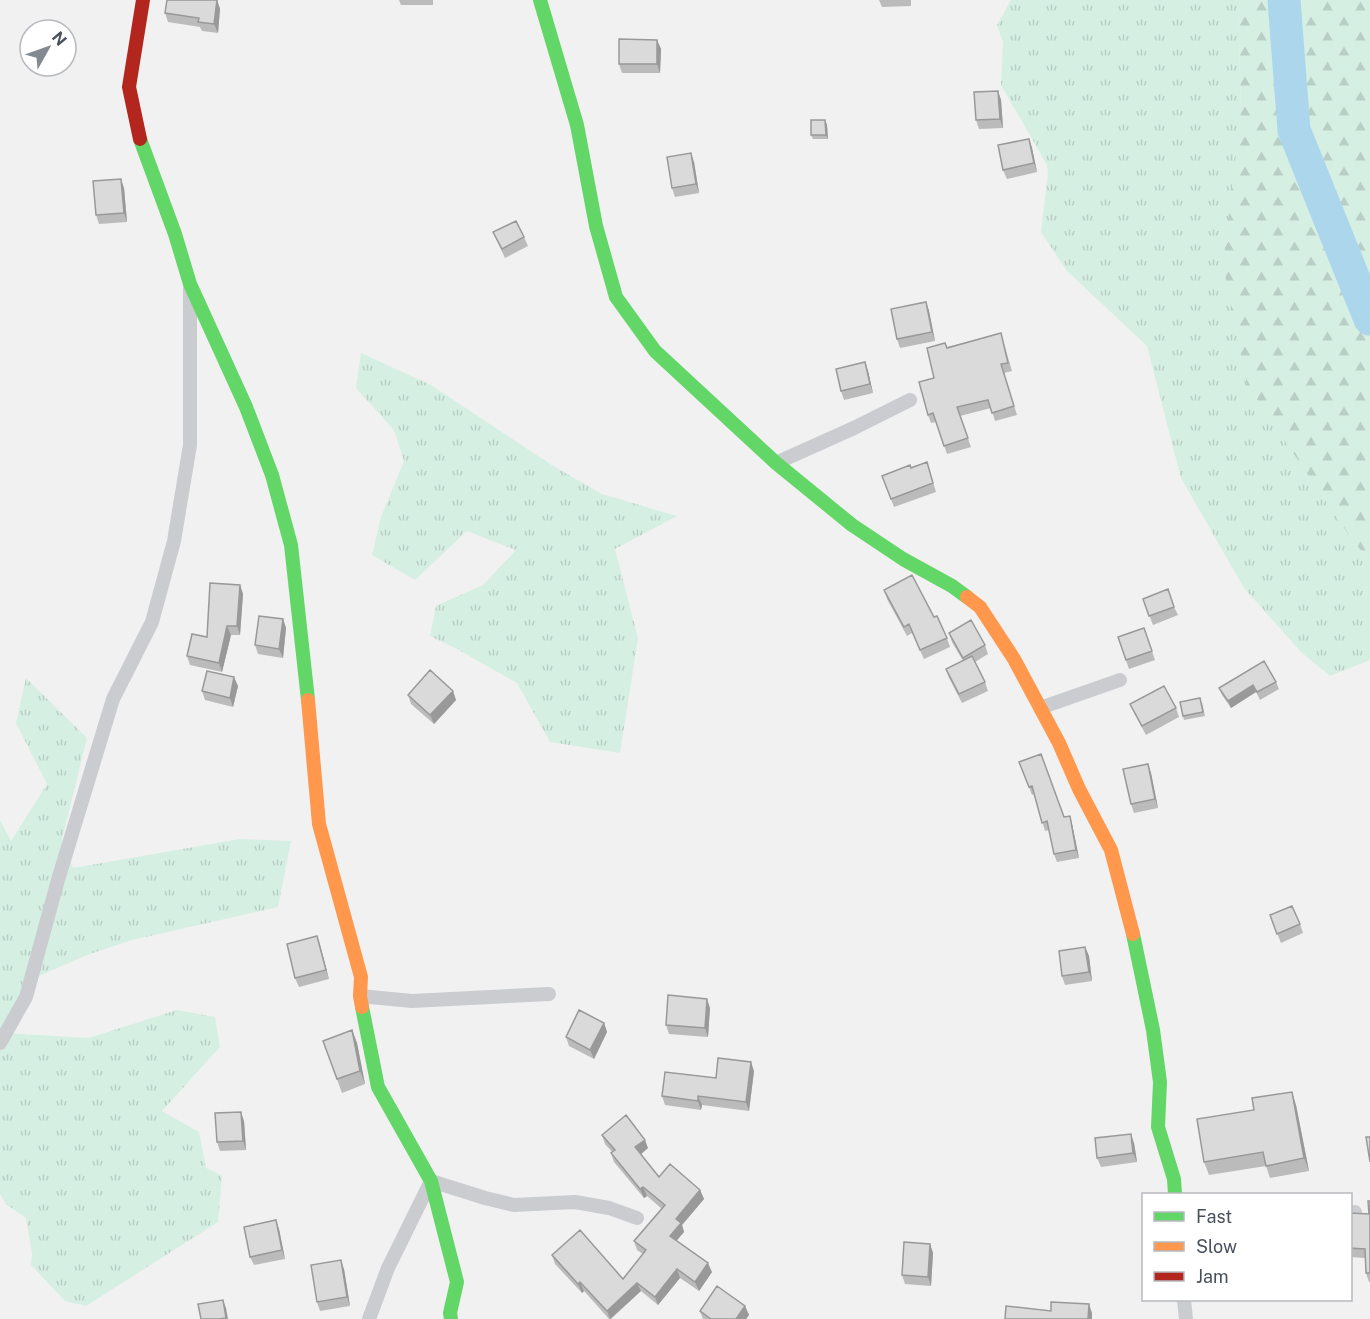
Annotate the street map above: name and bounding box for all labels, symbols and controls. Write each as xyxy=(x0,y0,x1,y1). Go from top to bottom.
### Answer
north arrow xyxy=(18,18,78,78)
text: N xyxy=(48,28,70,50)
legend xyxy=(1142,1193,1352,1301)
text: Fast xyxy=(1196,1206,1232,1227)
text: Slow xyxy=(1196,1236,1237,1257)
text: Jam xyxy=(1196,1266,1229,1287)

